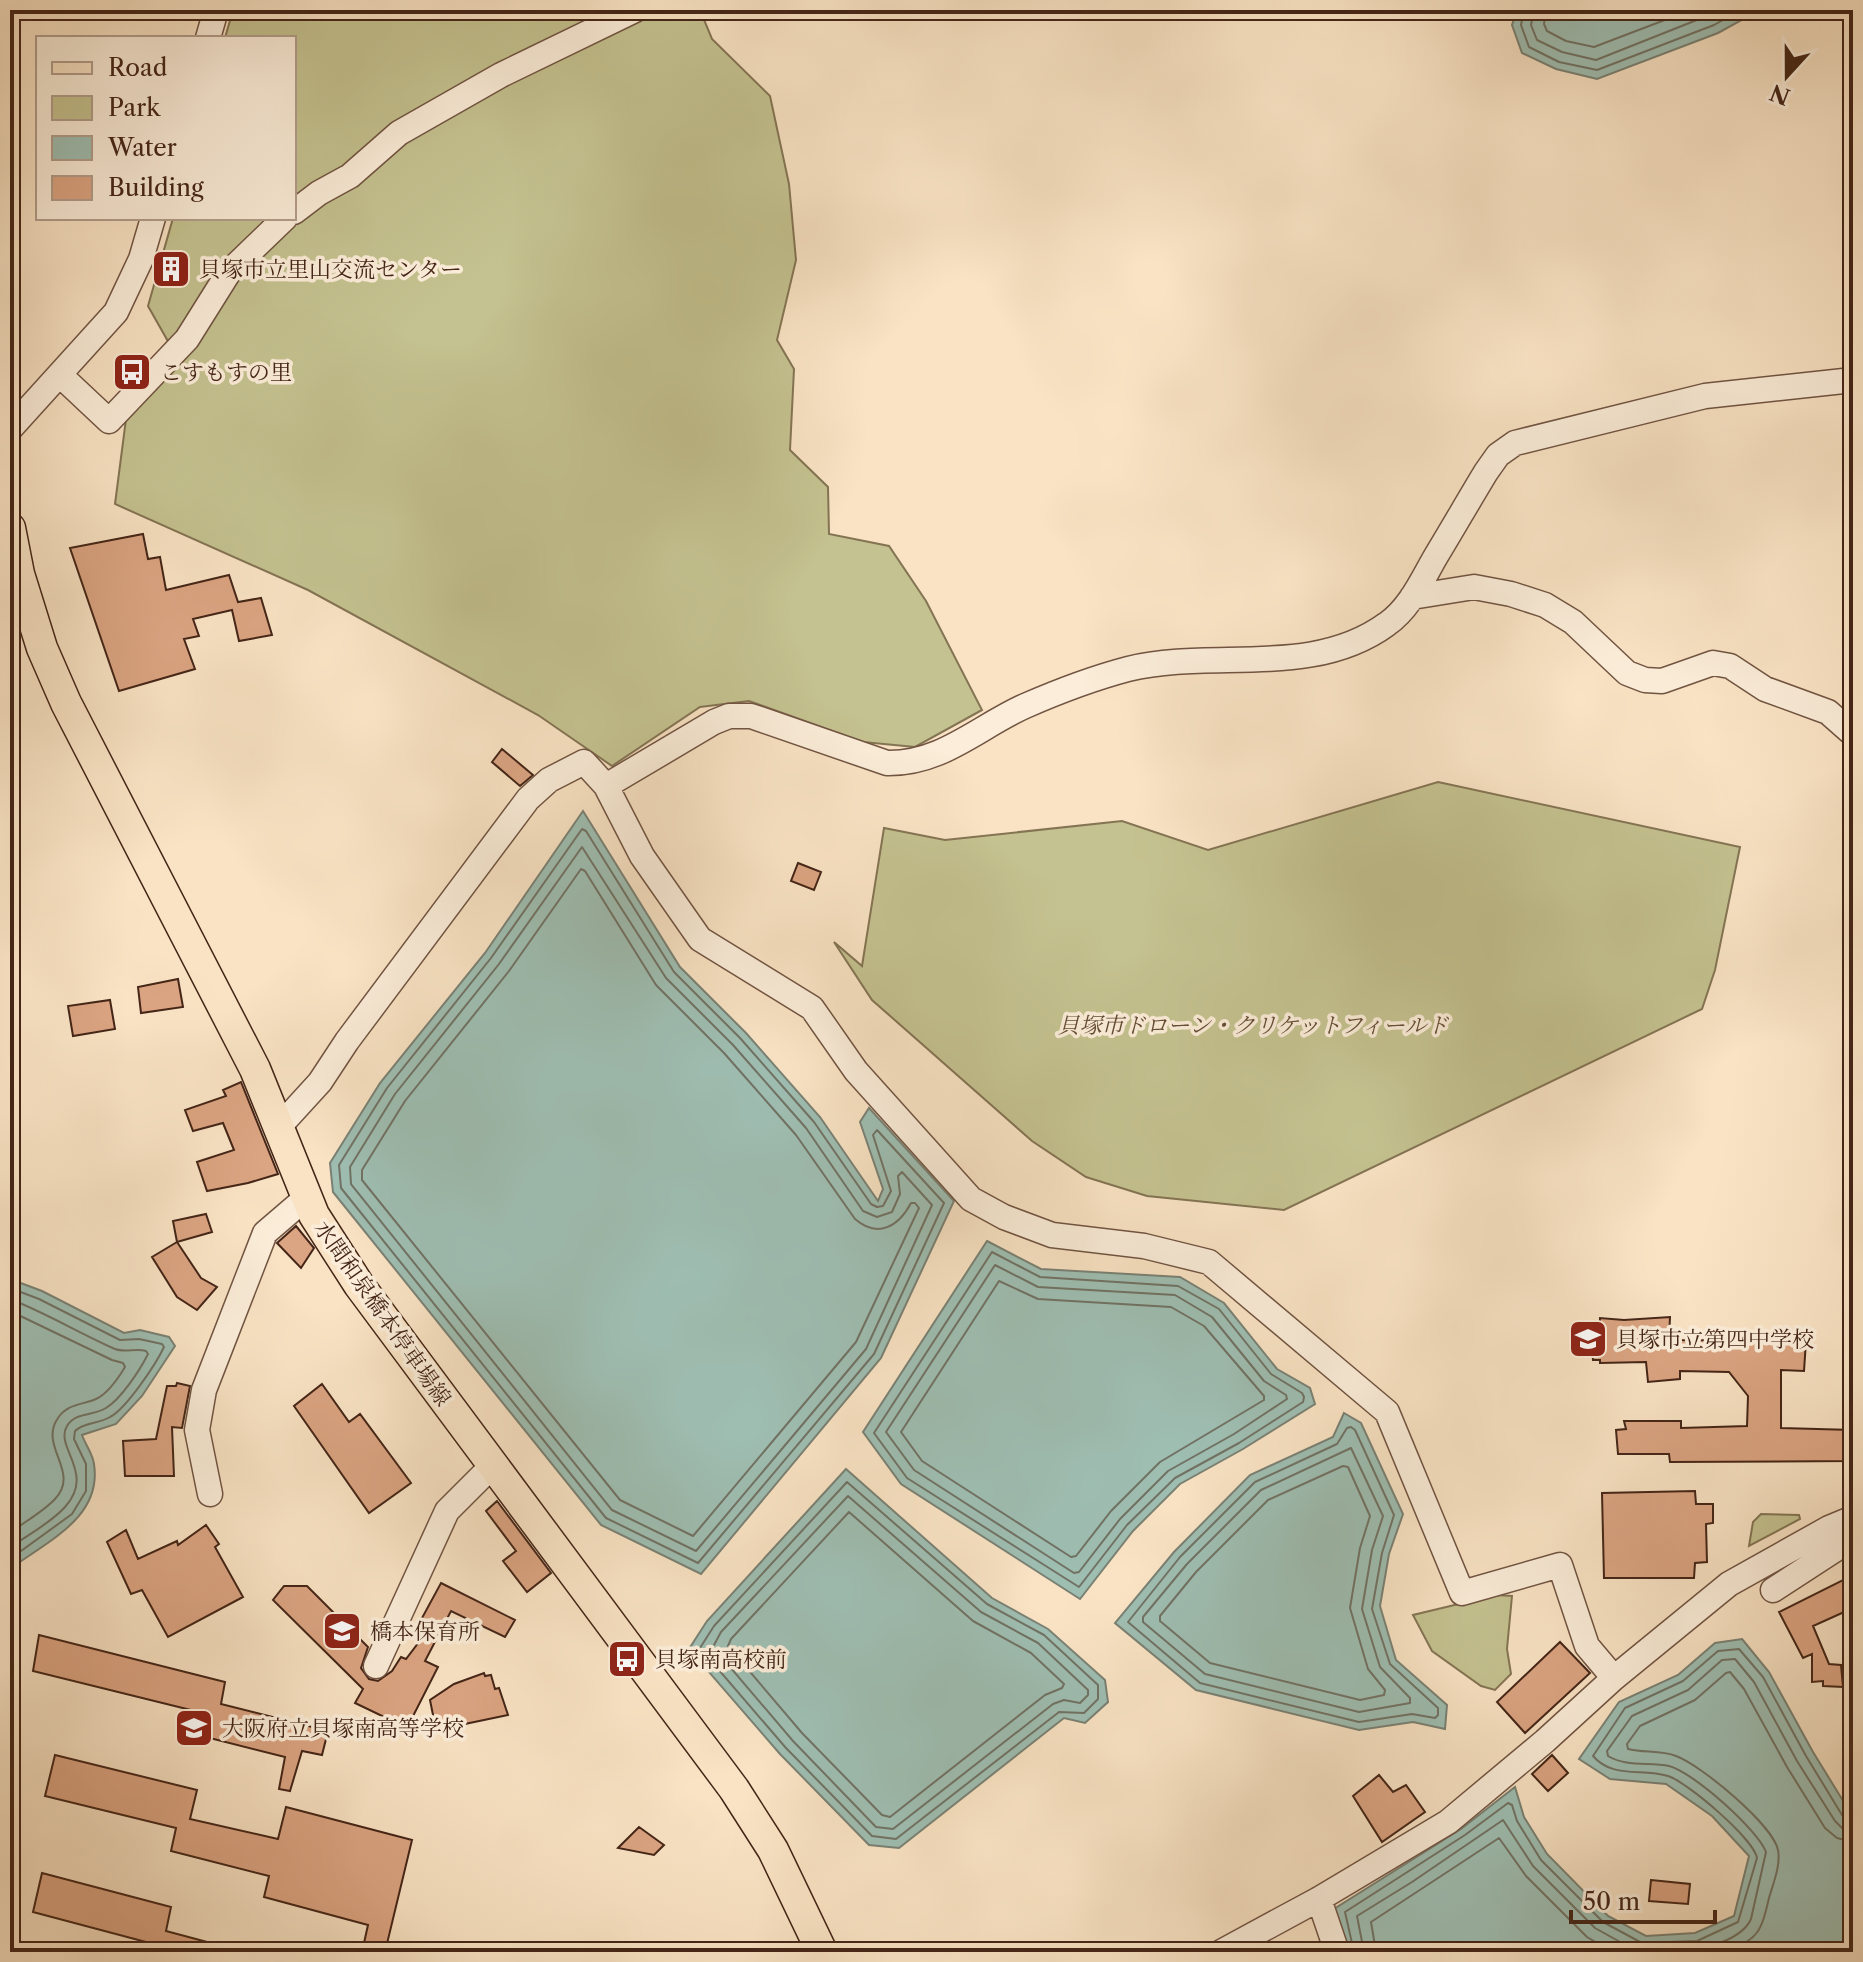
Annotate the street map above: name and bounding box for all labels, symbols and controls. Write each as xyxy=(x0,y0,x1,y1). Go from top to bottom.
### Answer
legend xyxy=(36,36,296,220)
north arrow xyxy=(1747,36,1827,116)
text: Road xyxy=(108,53,168,82)
text: N xyxy=(1766,78,1794,110)
text: Park xyxy=(108,93,161,122)
text: Water xyxy=(107,133,177,162)
text: Building xyxy=(108,173,204,202)
building icon: 貝塚市立里山交流センター xyxy=(150,248,192,290)
place label: 貝塚市立里山交流センター xyxy=(199,256,462,283)
bus stop icon: こすもすの里 xyxy=(111,351,153,393)
place label: こすもすの里 xyxy=(160,359,292,386)
park label: 貝塚市ドローン・クリケットフィールド xyxy=(1057,1012,1450,1039)
street label: 水間和泉橋本停車場線 xyxy=(308,1215,457,1411)
school or university icon: 貝塚市立第四中学校 xyxy=(1567,1318,1609,1360)
place label: 貝塚市立第四中学校 xyxy=(1616,1326,1814,1353)
school or university icon: 橋本保育所 xyxy=(321,1610,363,1652)
place label: 橋本保育所 xyxy=(370,1618,480,1645)
bus stop icon: 貝塚南高校前 xyxy=(606,1638,648,1680)
place label: 貝塚南高校前 xyxy=(655,1646,787,1673)
school or university icon: 大阪府立貝塚南高等学校 xyxy=(173,1707,215,1749)
place label: 大阪府立貝塚南高等学校 xyxy=(222,1715,464,1742)
scale bar xyxy=(1571,1874,1715,1924)
text: 50 m xyxy=(1583,1887,1640,1916)

